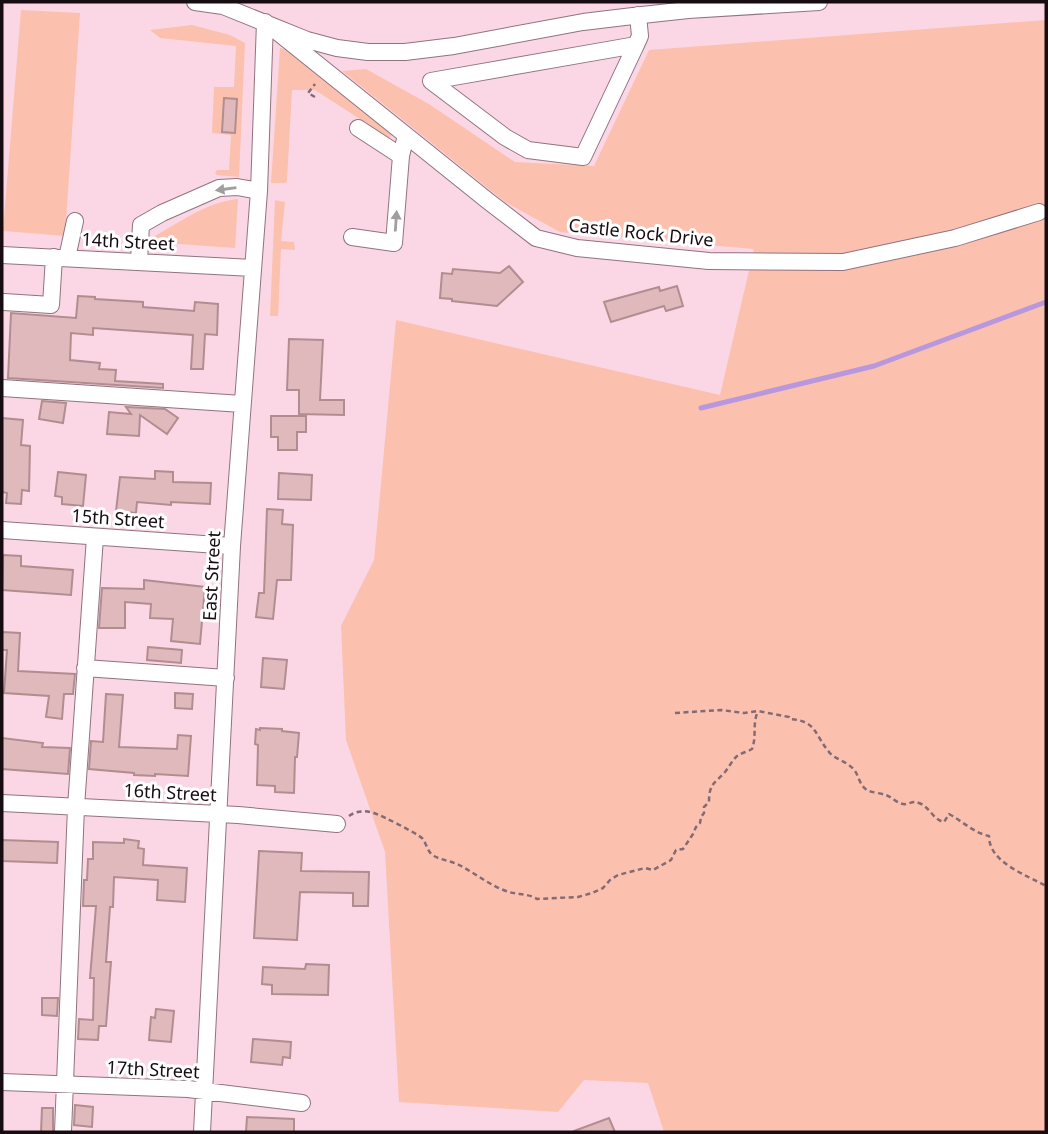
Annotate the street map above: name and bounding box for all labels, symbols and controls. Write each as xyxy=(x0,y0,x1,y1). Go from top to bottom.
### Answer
one-way arrow xyxy=(215,184,237,195)
one-way arrow xyxy=(391,210,402,232)
street label: Castle Rock Drive xyxy=(567,212,715,252)
street label: 14th Street xyxy=(81,227,176,255)
street label: 15th Street xyxy=(71,503,166,533)
street label: East Street xyxy=(197,530,225,622)
street label: 16th Street xyxy=(123,778,218,806)
street label: 17th Street xyxy=(106,1055,201,1083)

